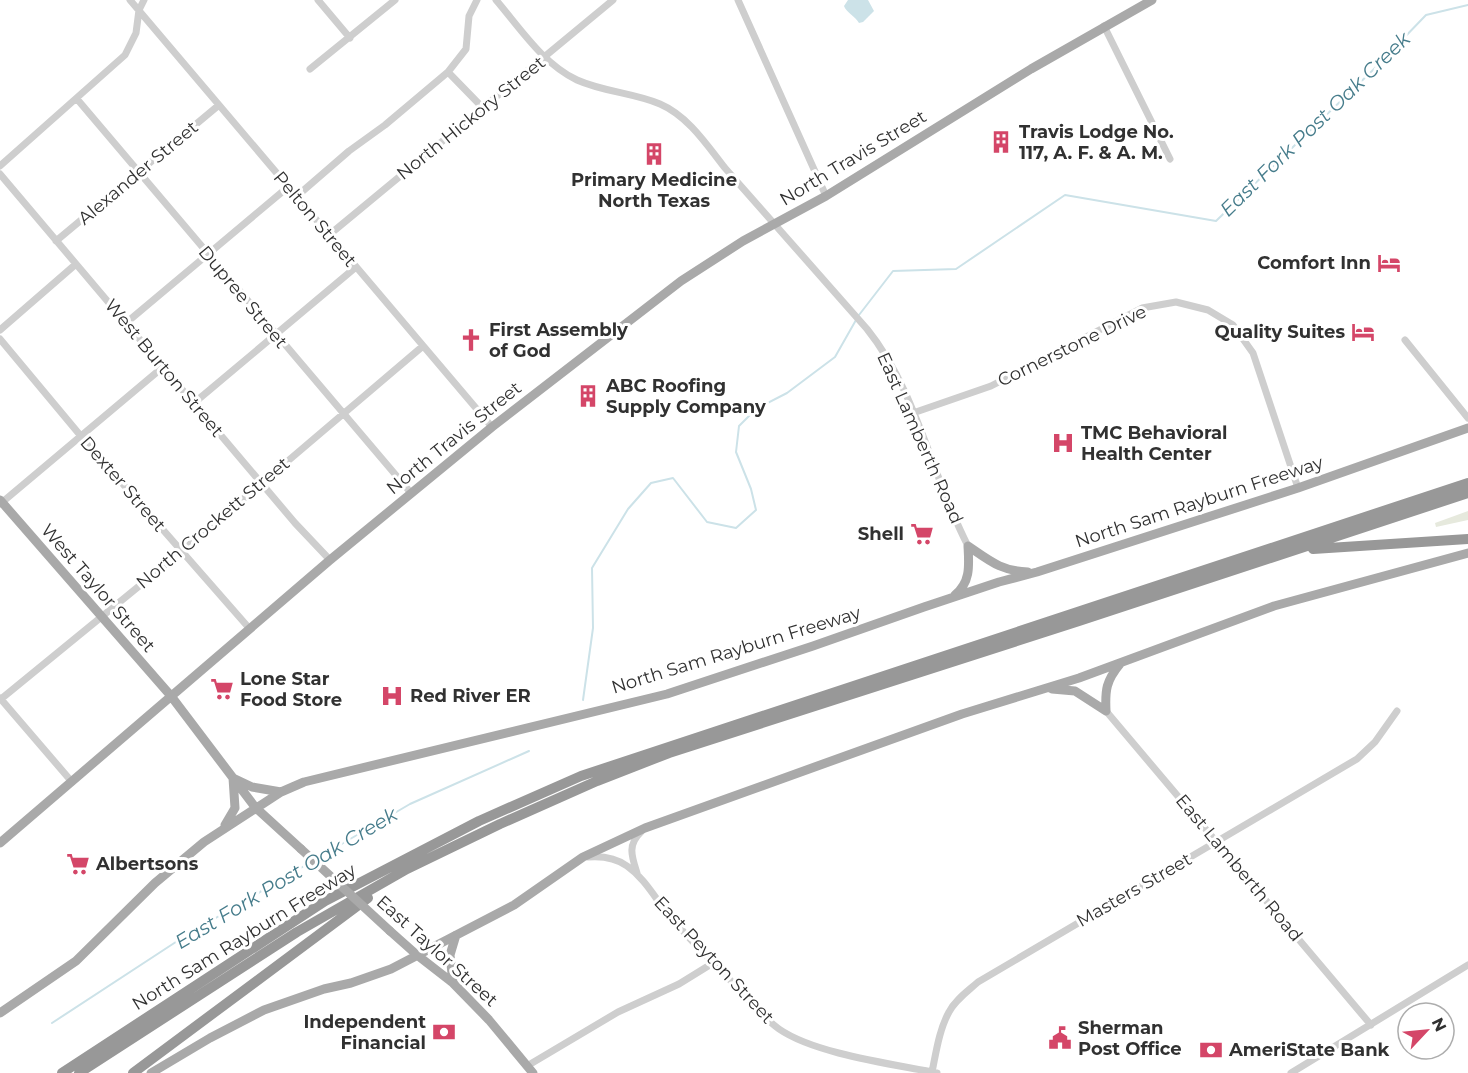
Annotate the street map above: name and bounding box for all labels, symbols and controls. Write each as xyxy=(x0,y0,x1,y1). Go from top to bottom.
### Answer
water label: East Fork Post Oak Creek xyxy=(1215,26,1416,221)
street label: North Hickory Street xyxy=(392,51,550,185)
street label: North Travis Street xyxy=(776,106,930,210)
street label: Alexander Street xyxy=(73,116,203,230)
place label: Travis Lodge No. 117, A. F. & A. M. xyxy=(1019,121,1174,164)
building icon: Travis Lodge No. 117, A. F. & A. M. xyxy=(988,129,1014,155)
building icon: Primary Medicine North Texas xyxy=(641,141,667,167)
street label: Pelton Street xyxy=(269,167,361,271)
place label: Primary Medicine North Texas xyxy=(571,169,737,212)
street label: Dupree Street xyxy=(194,241,292,353)
hotel icon: Comfort Inn xyxy=(1376,250,1402,276)
place label: Comfort Inn xyxy=(1257,252,1371,274)
street label: West Burton Street xyxy=(100,295,228,441)
street label: Cornerstone Drive xyxy=(994,300,1150,392)
place label: First Assembly of God xyxy=(489,319,628,362)
hotel icon: Quality Suites xyxy=(1350,319,1376,345)
place label: Quality Suites xyxy=(1215,321,1345,343)
church icon: First Assembly of God xyxy=(458,327,484,353)
street label: East Lamberth Road xyxy=(872,349,968,527)
place label: ABC Roofing Supply Company xyxy=(605,375,766,418)
street label: North Travis Street xyxy=(382,377,526,499)
building icon: ABC Roofing Supply Company xyxy=(575,383,601,409)
place label: TMC Behavioral Health Center xyxy=(1081,422,1227,465)
hospital icon: TMC Behavioral Health Center xyxy=(1050,430,1076,456)
street label: Dexter Street xyxy=(76,432,170,536)
street label: North Sam Rayburn Freeway xyxy=(1072,451,1326,553)
street label: North Crockett Street xyxy=(132,452,294,594)
street label: West Taylor Street xyxy=(36,519,160,657)
supermarket icon: Shell xyxy=(909,521,935,547)
place label: Shell xyxy=(858,523,904,545)
street label: North Sam Rayburn Freeway xyxy=(609,601,864,698)
place label: Lone Star Food Store xyxy=(240,668,342,711)
supermarket icon: Lone Star Food Store xyxy=(209,676,235,702)
hospital icon: Red River ER xyxy=(379,683,405,709)
place label: Red River ER xyxy=(410,685,531,707)
street label: East Lamberth Road xyxy=(1171,790,1307,946)
water label: East Fork Post Oak Creek xyxy=(170,801,403,954)
street label: Masters Street xyxy=(1072,848,1196,932)
supermarket icon: Albertsons xyxy=(65,851,91,877)
place label: Albertsons xyxy=(95,853,199,875)
street label: North Sam Rayburn Freeway xyxy=(128,859,360,1015)
street label: East Taylor Street xyxy=(372,891,502,1011)
street label: East Peyton Street xyxy=(649,892,779,1028)
north arrow xyxy=(1396,1001,1456,1061)
place label: Independent Financial xyxy=(303,1011,426,1054)
text: N xyxy=(1428,1015,1450,1035)
place label: Sherman Post Office xyxy=(1078,1017,1182,1060)
bank icon: Independent Financial xyxy=(431,1019,457,1045)
public building icon: Sherman Post Office xyxy=(1047,1025,1073,1051)
bank icon: AmeriState Bank xyxy=(1198,1037,1224,1063)
place label: AmeriState Bank xyxy=(1228,1039,1390,1061)

